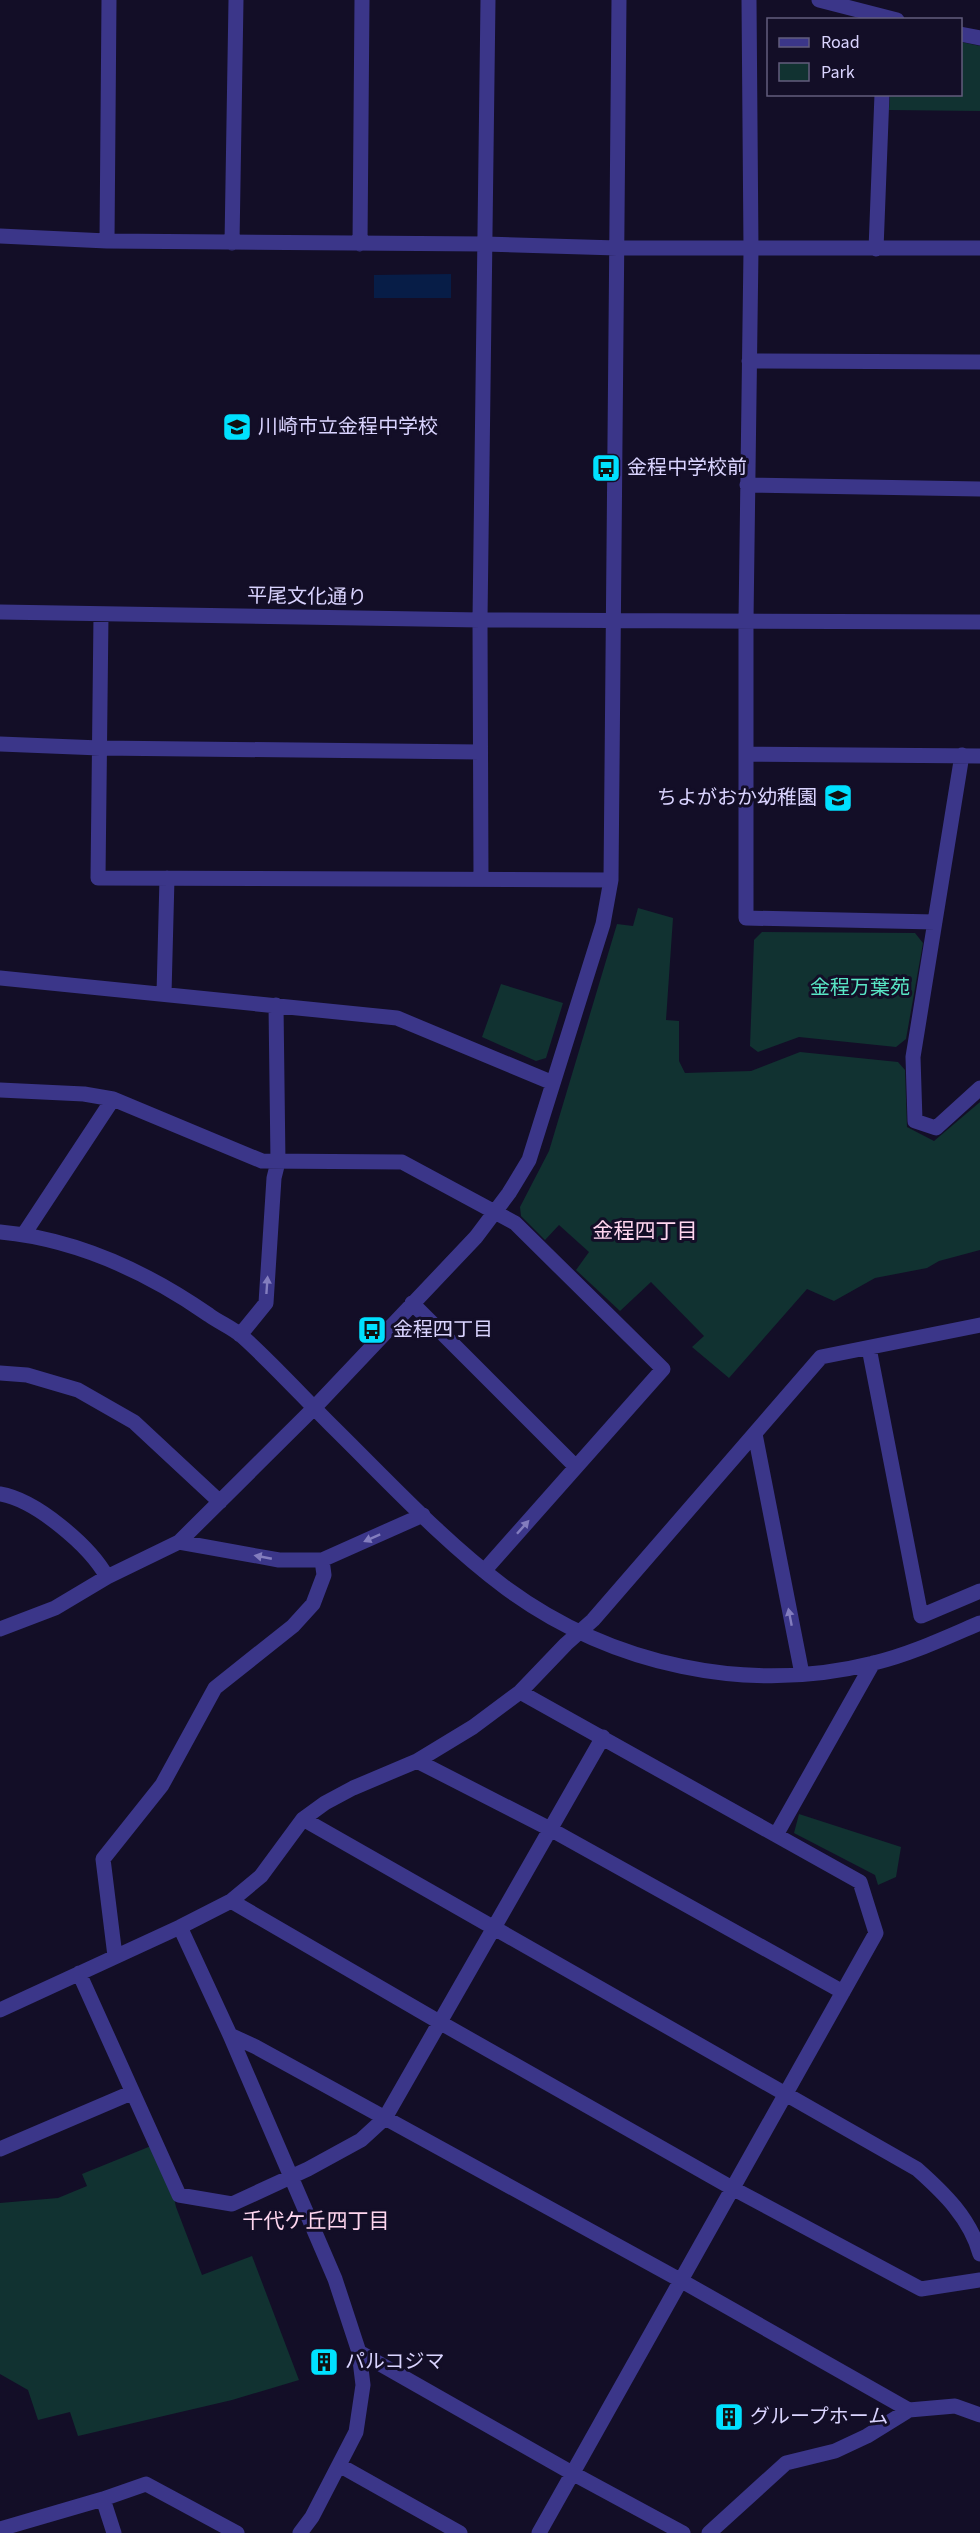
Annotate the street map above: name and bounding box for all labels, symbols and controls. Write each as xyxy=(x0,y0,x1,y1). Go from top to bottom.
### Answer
legend xyxy=(767,18,962,96)
text: Road xyxy=(821,30,860,55)
text: Park xyxy=(821,60,855,85)
school or university icon: 川崎市立金程中学校 xyxy=(221,411,253,443)
place label: 川崎市立金程中学校 xyxy=(258,413,438,441)
bus stop icon: 金程中学校前 xyxy=(590,452,622,484)
place label: 金程中学校前 xyxy=(627,454,747,482)
street label: 平尾文化通り xyxy=(247,582,367,612)
school or university icon: ちよがおか幼稚園 xyxy=(822,782,854,814)
place label: ちよがおか幼稚園 xyxy=(657,784,817,812)
park label: 金程万葉苑 xyxy=(810,974,910,1002)
district label: 金程四丁目 xyxy=(593,1216,698,1246)
one-way arrow xyxy=(262,1276,272,1295)
bus stop icon: 金程四丁目 xyxy=(356,1314,388,1346)
place label: 金程四丁目 xyxy=(393,1316,493,1344)
one-way arrow xyxy=(516,1520,529,1535)
one-way arrow xyxy=(364,1533,381,1542)
one-way arrow xyxy=(254,1552,273,1561)
one-way arrow xyxy=(785,1607,794,1626)
district label: 千代ケ丘四丁目 xyxy=(243,2206,390,2236)
building icon: パルコジマ xyxy=(308,2346,340,2378)
place label: パルコジマ xyxy=(345,2348,445,2376)
building icon: グループホーム xyxy=(713,2401,745,2433)
place label: グループホーム xyxy=(750,2403,888,2431)

